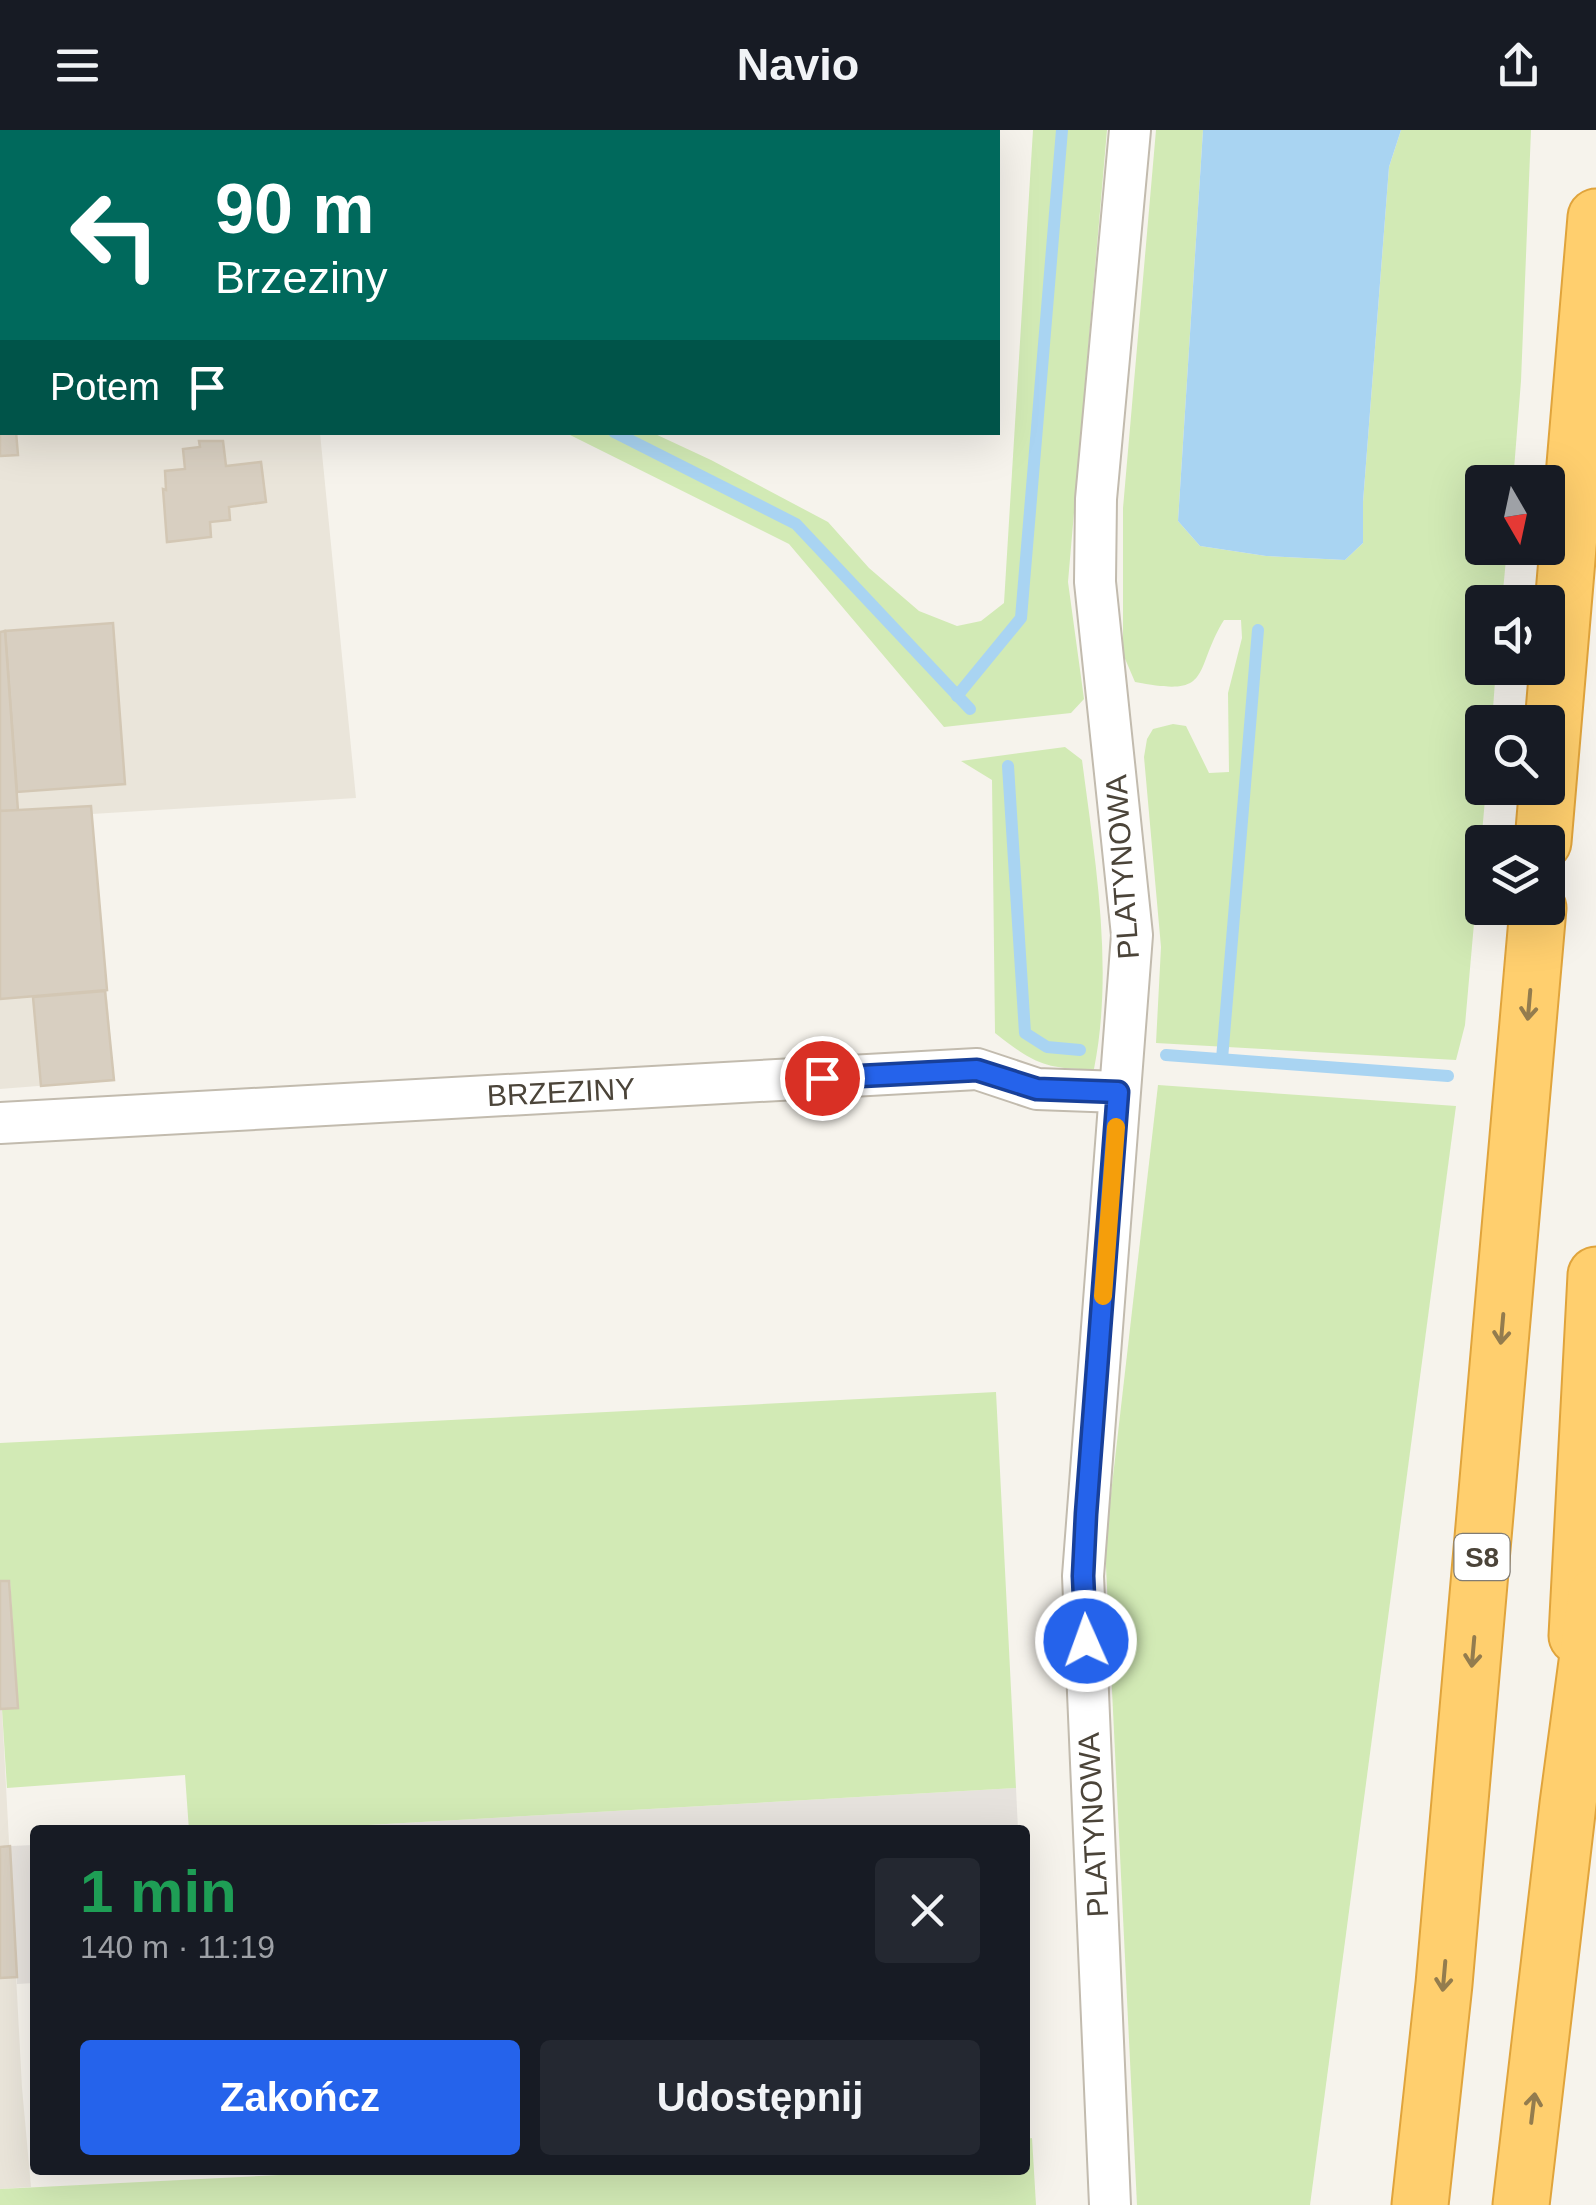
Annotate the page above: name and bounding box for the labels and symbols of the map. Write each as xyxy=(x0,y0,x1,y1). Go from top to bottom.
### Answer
north arrow xyxy=(1465,465,1565,565)
street label: PLATYNOWA xyxy=(1099,774,1145,960)
one-way arrow xyxy=(1520,988,1539,1020)
pin xyxy=(780,1036,865,1121)
street label: BRZEZINY xyxy=(486,1072,636,1112)
one-way arrow xyxy=(1493,1312,1512,1344)
road number: S8 xyxy=(1454,1534,1510,1580)
position arrow xyxy=(1034,1589,1138,1693)
one-way arrow xyxy=(1464,1636,1483,1668)
street label: PLATYNOWA xyxy=(1072,1732,1114,1918)
one-way arrow xyxy=(1435,1959,1454,1992)
one-way arrow xyxy=(1524,2093,1543,2125)

